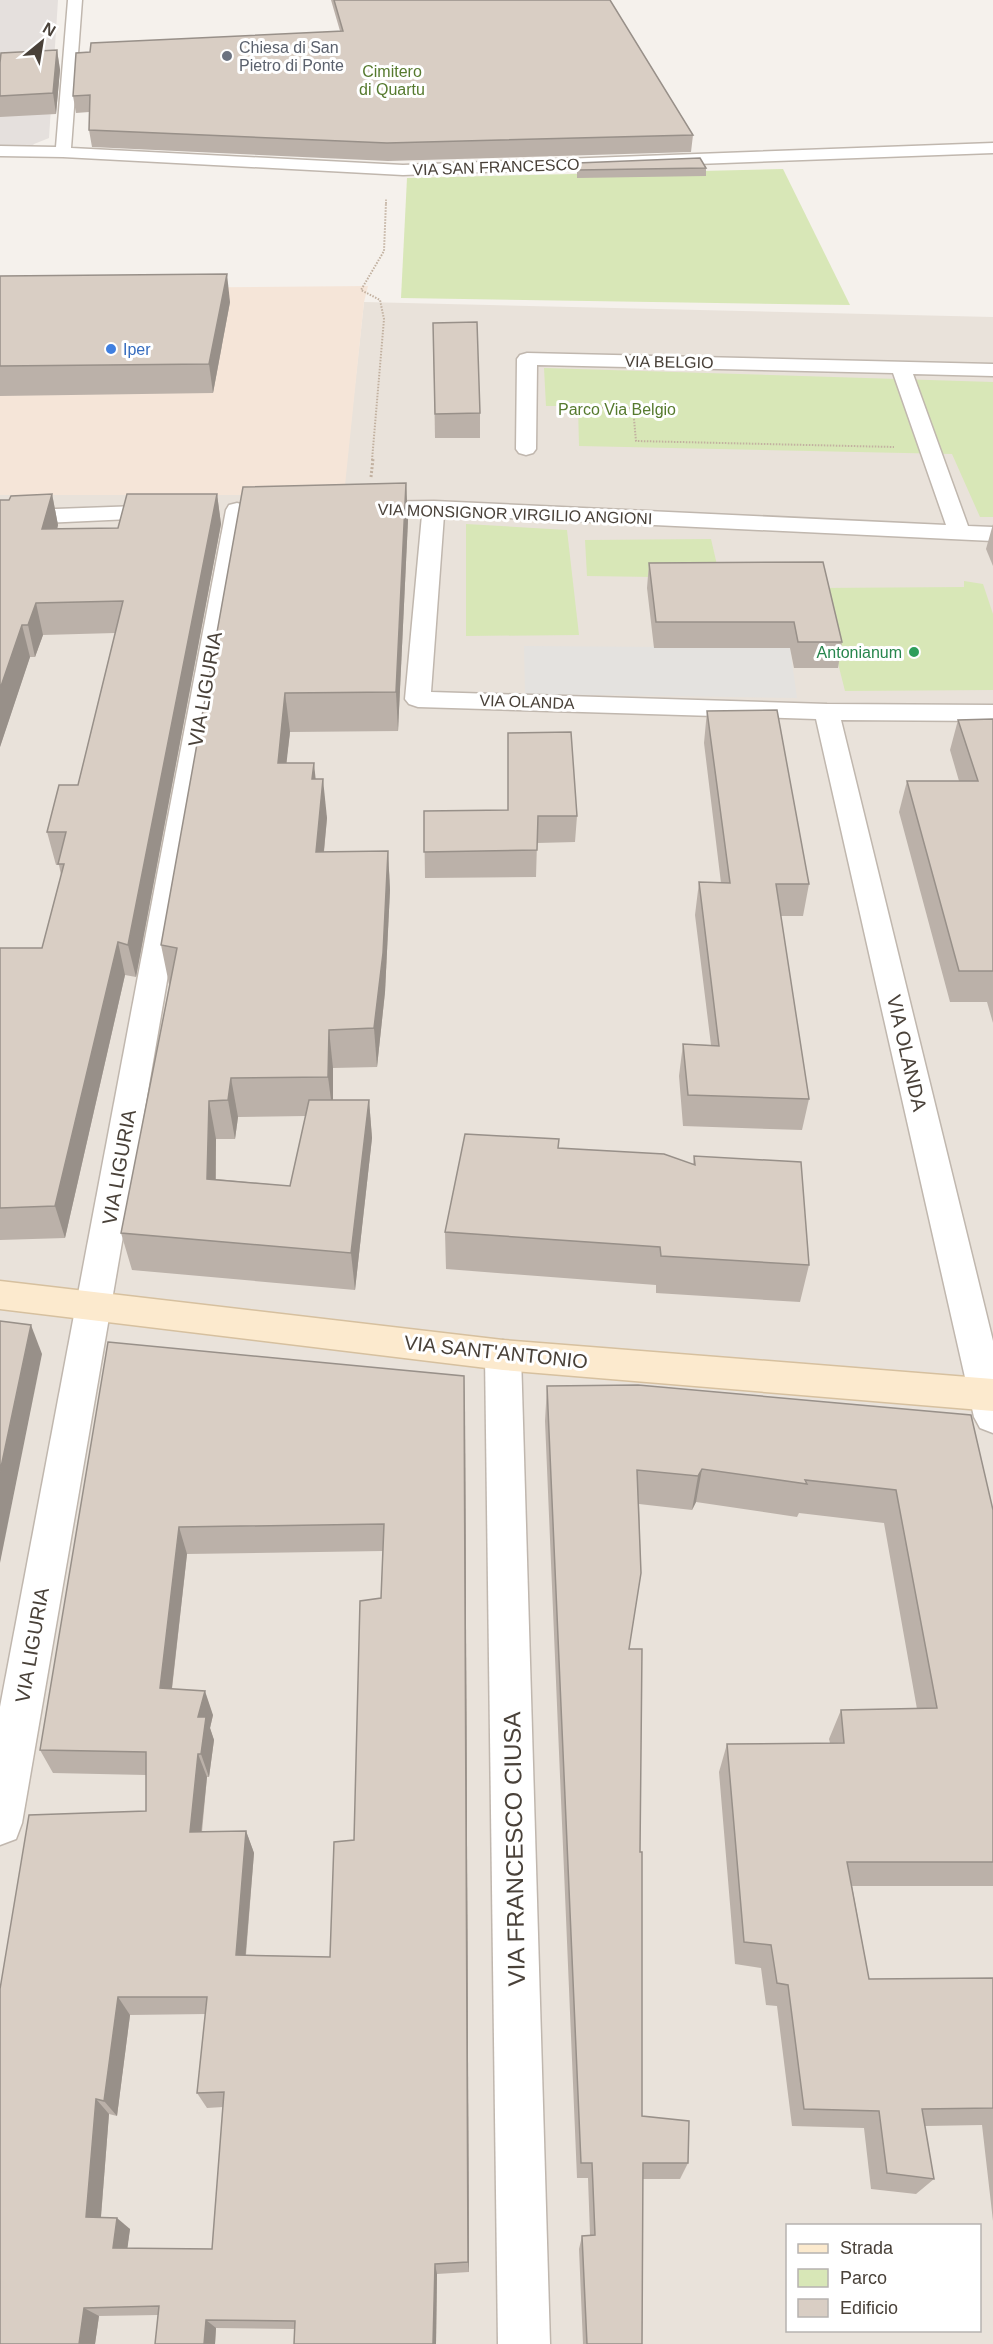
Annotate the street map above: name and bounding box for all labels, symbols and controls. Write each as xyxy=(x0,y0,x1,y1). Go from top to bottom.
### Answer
north arrow xyxy=(12,12,72,72)
text: N xyxy=(40,19,59,40)
place label: Chiesa di San Pietro di Ponte xyxy=(239,39,344,74)
marker: Chiesa di San Pietro di Ponte xyxy=(220,49,234,63)
park label: Cimitero di Quartu xyxy=(359,63,425,98)
street label: VIA SAN FRANCESCO xyxy=(412,156,580,178)
place label: Iper xyxy=(123,341,151,358)
marker: Iper xyxy=(104,342,118,356)
street label: VIA BELGIO xyxy=(624,353,714,371)
park label: Parco Via Belgio xyxy=(558,401,676,418)
street label: VIA MONSIGNOR VIRGILIO ANGIONI xyxy=(377,501,653,527)
street label: VIA LIGURIA xyxy=(184,629,226,748)
place label: Antonianum xyxy=(817,644,902,661)
marker: Antonianum xyxy=(907,645,921,659)
street label: VIA OLANDA xyxy=(479,692,575,712)
street label: VIA OLANDA xyxy=(883,993,931,1114)
street label: VIA LIGURIA xyxy=(98,1107,140,1226)
street label: VIA SANT'ANTONIO xyxy=(403,1331,589,1373)
street label: VIA LIGURIA xyxy=(11,1585,53,1704)
street label: VIA FRANCESCO CIUSA xyxy=(498,1711,530,1987)
legend xyxy=(786,2224,981,2332)
text: Strada xyxy=(840,2238,894,2258)
text: Parco xyxy=(840,2268,887,2288)
text: Edificio xyxy=(840,2298,898,2318)

